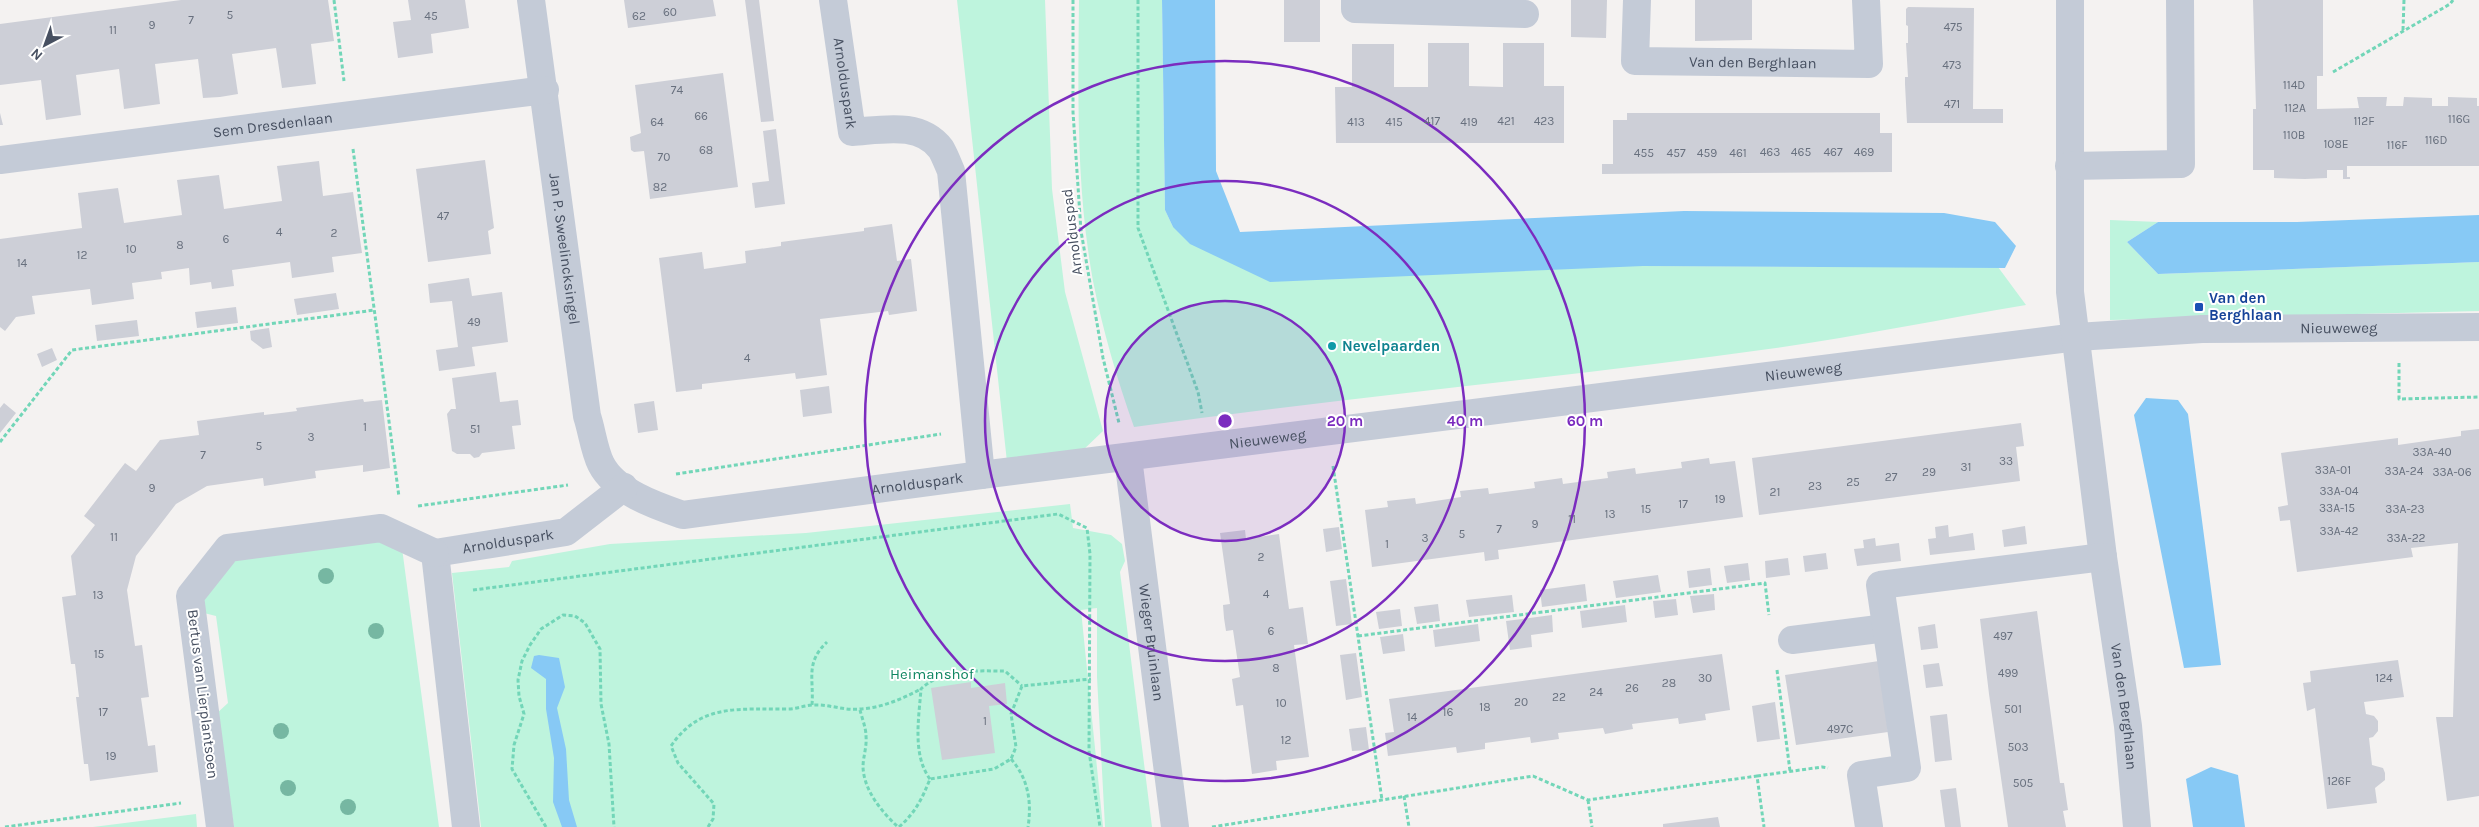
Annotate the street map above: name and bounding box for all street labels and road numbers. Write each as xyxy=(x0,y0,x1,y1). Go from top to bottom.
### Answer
street label: Arnolduspark xyxy=(829,36,860,130)
street label: Van den Berghlaan xyxy=(1689,53,1817,72)
street label: Sem Dresdenlaan xyxy=(212,108,334,142)
street label: Jan P. Sweelincksingel xyxy=(545,172,584,326)
street label: Arnolduspad xyxy=(1058,188,1086,276)
street label: Nieuweweg xyxy=(2300,319,2378,337)
street label: Nieuweweg xyxy=(1764,358,1843,385)
street label: Nieuweweg xyxy=(1228,425,1307,453)
street label: Arnolduspark xyxy=(870,468,964,499)
street label: Arnolduspark xyxy=(461,525,555,557)
street label: Wieger Bruinlaan xyxy=(1135,583,1168,702)
street label: Bertus van Lierplantsoen xyxy=(184,608,222,780)
street label: Van den Berghlaan xyxy=(2107,642,2141,771)

